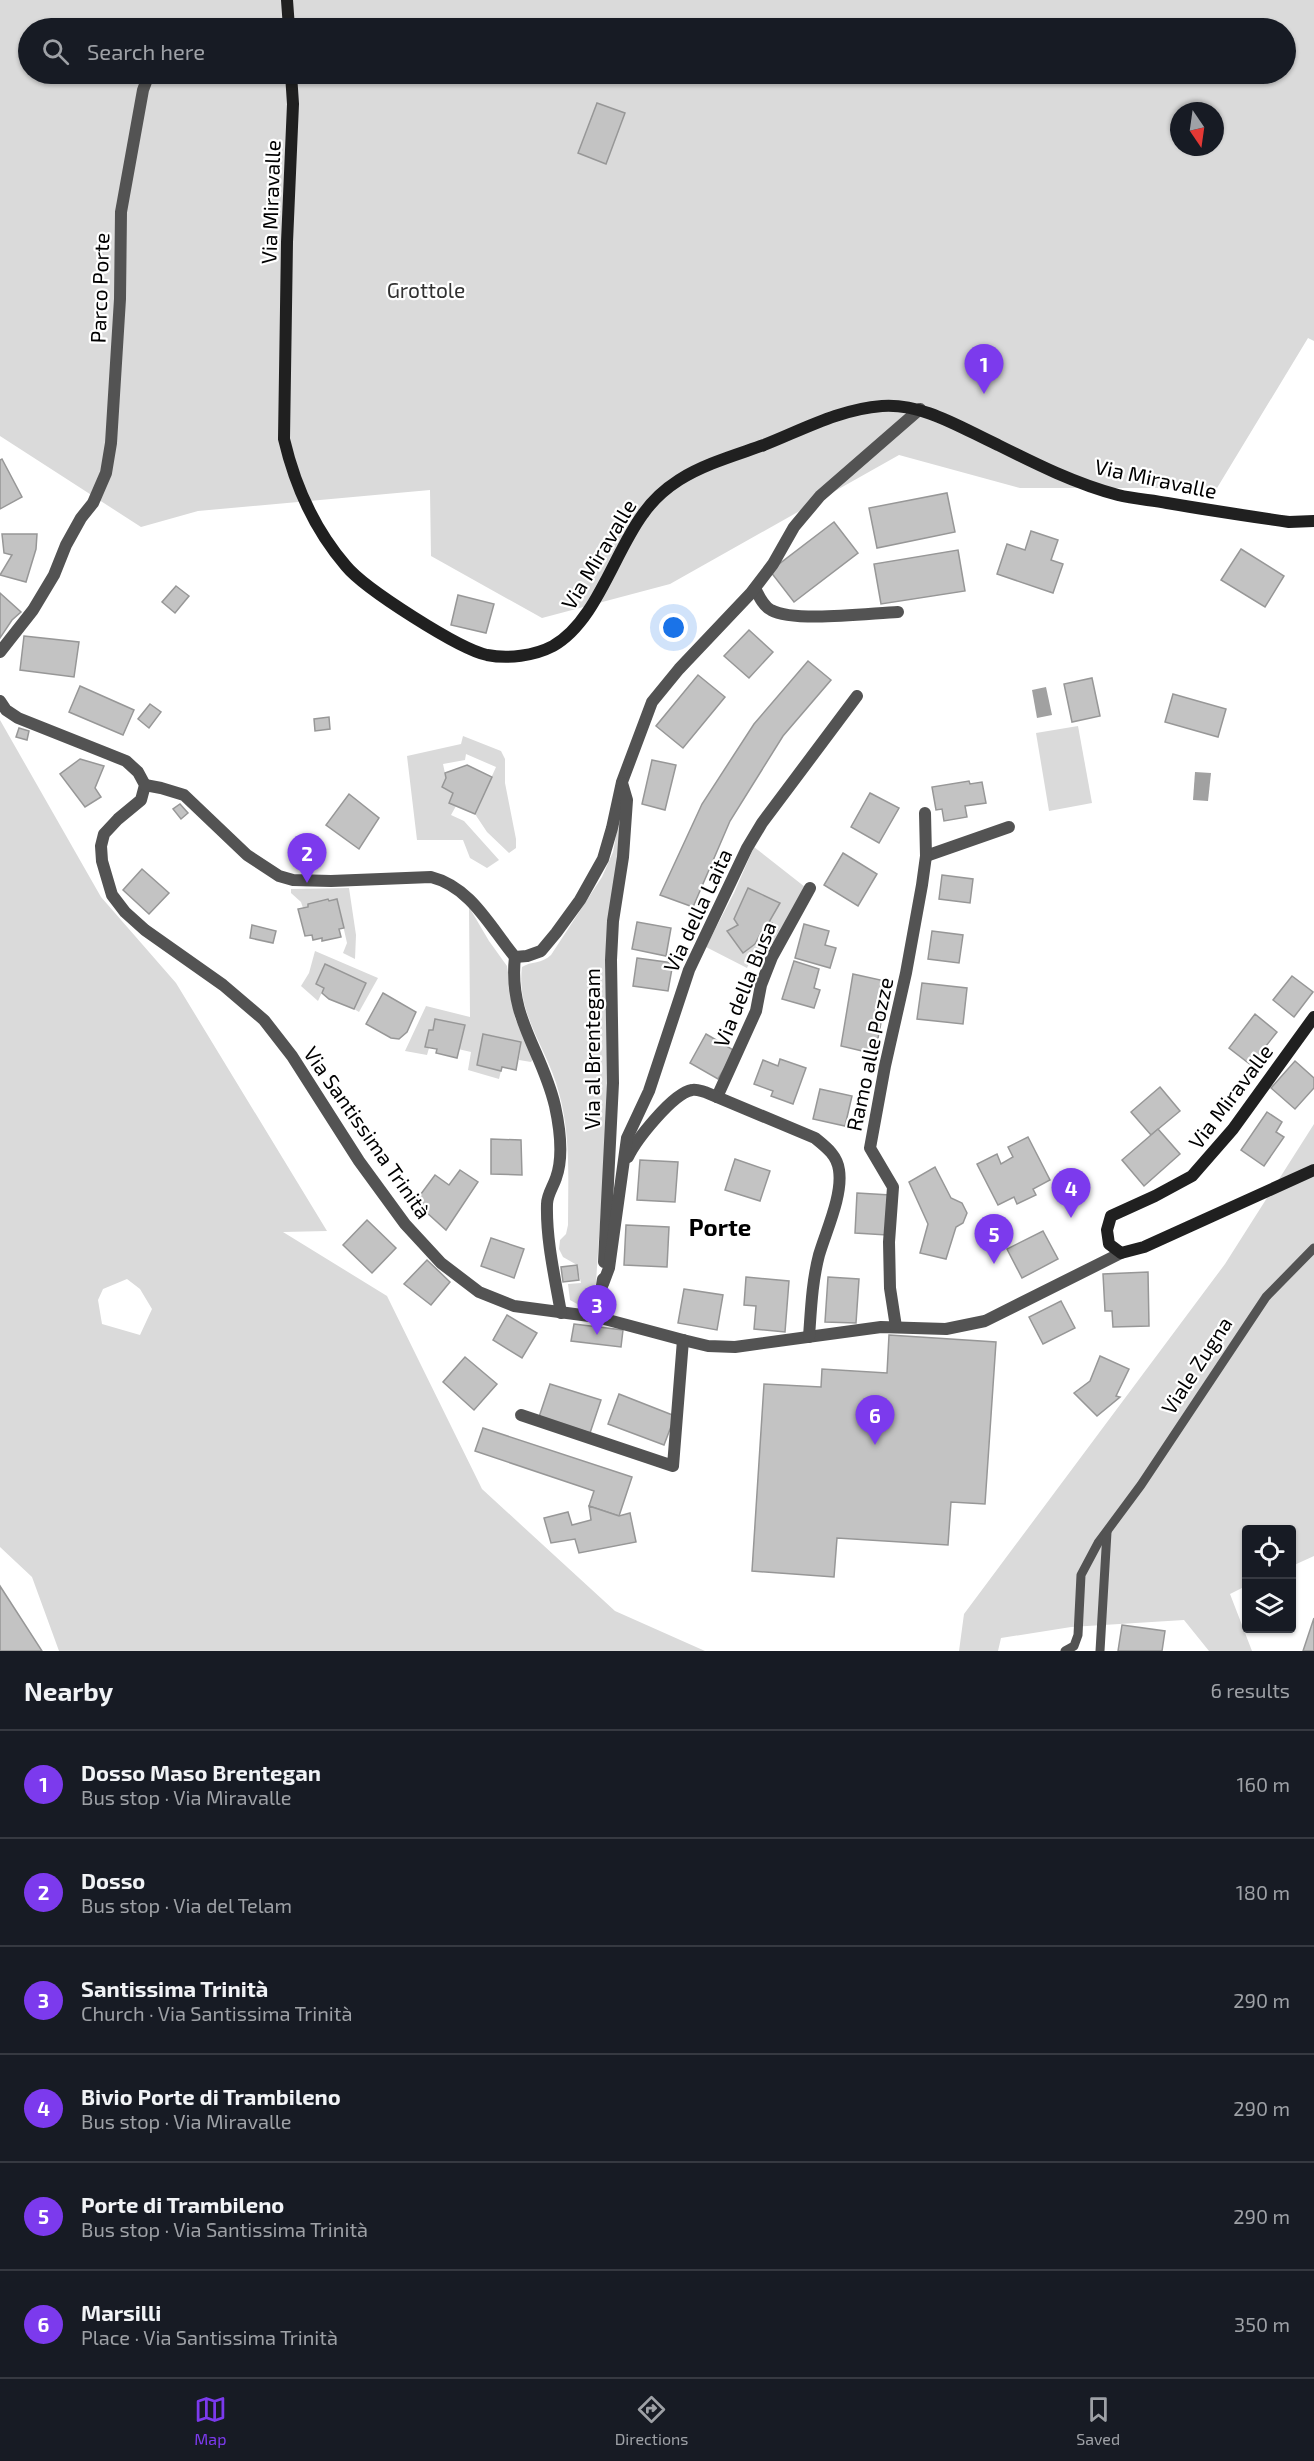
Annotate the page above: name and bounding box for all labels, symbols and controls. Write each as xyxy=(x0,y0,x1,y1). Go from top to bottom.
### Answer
search box xyxy=(18,18,1296,84)
icon: search xyxy=(39,35,72,68)
text: Search here xyxy=(87,38,205,64)
north arrow xyxy=(1170,102,1224,156)
street label: Via Miravalle xyxy=(255,140,285,264)
street label: Parco Porte xyxy=(85,232,113,344)
park label: Grottole xyxy=(387,277,465,302)
pin: 1 xyxy=(964,344,1004,394)
street label: Via Miravalle xyxy=(1093,453,1219,503)
street label: Via Miravalle xyxy=(555,494,641,614)
your location xyxy=(659,613,688,642)
pin: 2 xyxy=(288,834,326,883)
street label: Via della Laita xyxy=(658,844,736,976)
street label: Via della Busa xyxy=(707,917,781,1051)
street label: Via al Brentegam xyxy=(579,968,604,1130)
street label: Ramo alle Pozze xyxy=(841,975,897,1133)
street label: Via Miravalle xyxy=(1183,1039,1277,1153)
street label: Via Santissima Trinità xyxy=(299,1041,437,1223)
pin: 4 xyxy=(1052,1168,1090,1218)
district label: Porte xyxy=(689,1212,751,1241)
pin: 5 xyxy=(974,1214,1014,1264)
pin: 3 xyxy=(578,1286,616,1335)
street label: Viale Zugna xyxy=(1155,1312,1237,1418)
pin: 6 xyxy=(856,1396,894,1445)
map controls xyxy=(1242,1525,1296,1633)
button: locate xyxy=(1242,1525,1296,1579)
button: layers xyxy=(1242,1579,1296,1633)
text: Nearby xyxy=(24,1675,113,1706)
text: 6 results xyxy=(1210,1678,1290,1702)
text: Dosso Maso Brentegan xyxy=(81,1759,321,1785)
text: 1 xyxy=(39,1772,48,1796)
text: 160 m xyxy=(1237,1772,1290,1796)
text: Bus stop · Via Miravalle xyxy=(81,1785,292,1809)
text: Dosso xyxy=(81,1867,145,1893)
text: 2 xyxy=(38,1880,49,1904)
text: 180 m xyxy=(1236,1880,1290,1904)
text: Bus stop · Via del Telam xyxy=(81,1893,292,1917)
text: Santissima Trinità xyxy=(81,1975,268,2001)
text: 3 xyxy=(38,1988,49,2012)
text: 290 m xyxy=(1233,1988,1290,2012)
text: Church · Via Santissima Trinità xyxy=(81,2001,352,2025)
text: Bivio Porte di Trambileno xyxy=(81,2083,341,2109)
text: 4 xyxy=(37,2096,50,2120)
text: 290 m xyxy=(1233,2096,1290,2120)
text: Bus stop · Via Miravalle xyxy=(81,2109,292,2133)
text: Porte di Trambileno xyxy=(81,2191,284,2217)
text: 5 xyxy=(38,2204,49,2228)
text: 290 m xyxy=(1233,2204,1290,2228)
text: Bus stop · Via Santissima Trinità xyxy=(81,2217,368,2241)
text: Marsilli xyxy=(81,2299,161,2325)
text: 6 xyxy=(38,2312,49,2336)
text: 350 m xyxy=(1234,2312,1290,2336)
text: Place · Via Santissima Trinità xyxy=(81,2325,338,2349)
tab: Map xyxy=(194,2393,227,2448)
tab: Directions xyxy=(615,2393,688,2448)
tab: Saved xyxy=(1076,2393,1120,2448)

